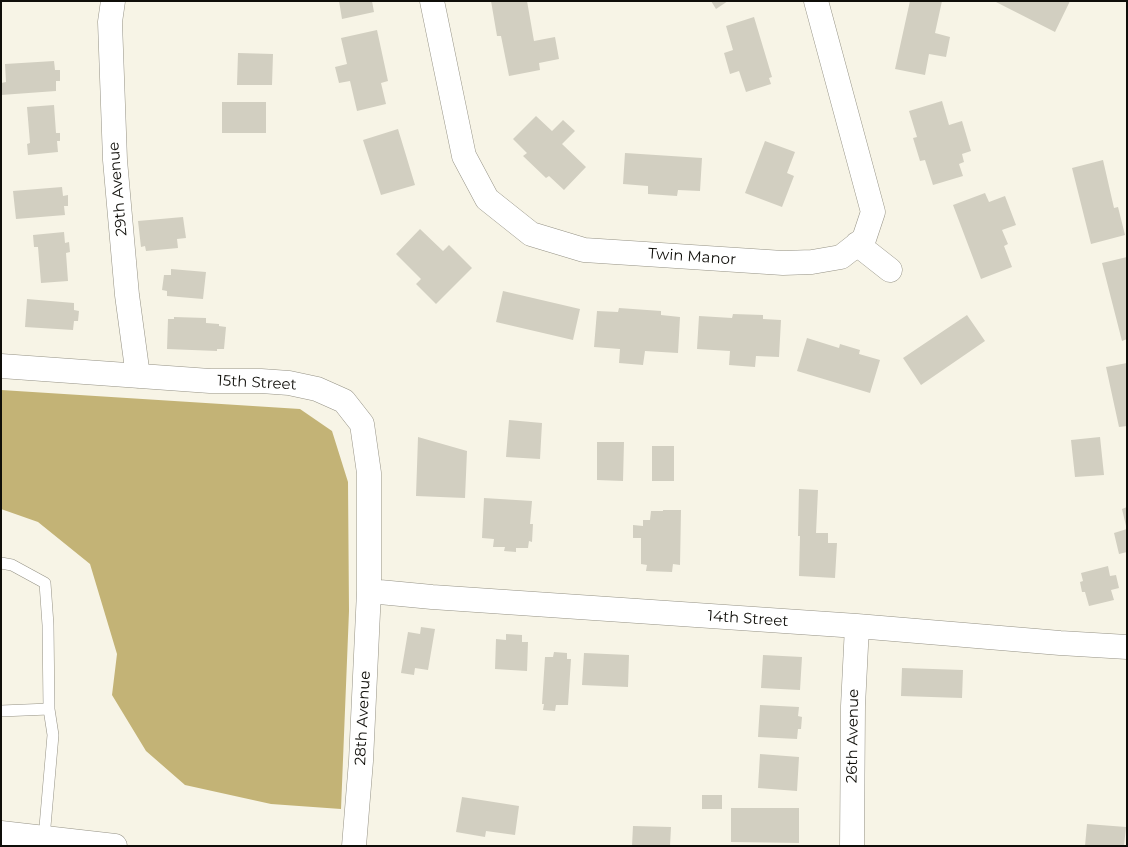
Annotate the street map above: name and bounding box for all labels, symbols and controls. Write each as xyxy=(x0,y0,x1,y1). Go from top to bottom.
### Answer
street label: 29th Avenue xyxy=(105,141,131,237)
street label: Twin Manor xyxy=(647,245,737,269)
street label: 15th Street xyxy=(217,372,297,394)
street label: 14th Street xyxy=(707,607,789,631)
street label: 28th Avenue xyxy=(352,670,374,766)
street label: 26th Avenue xyxy=(843,689,863,783)

